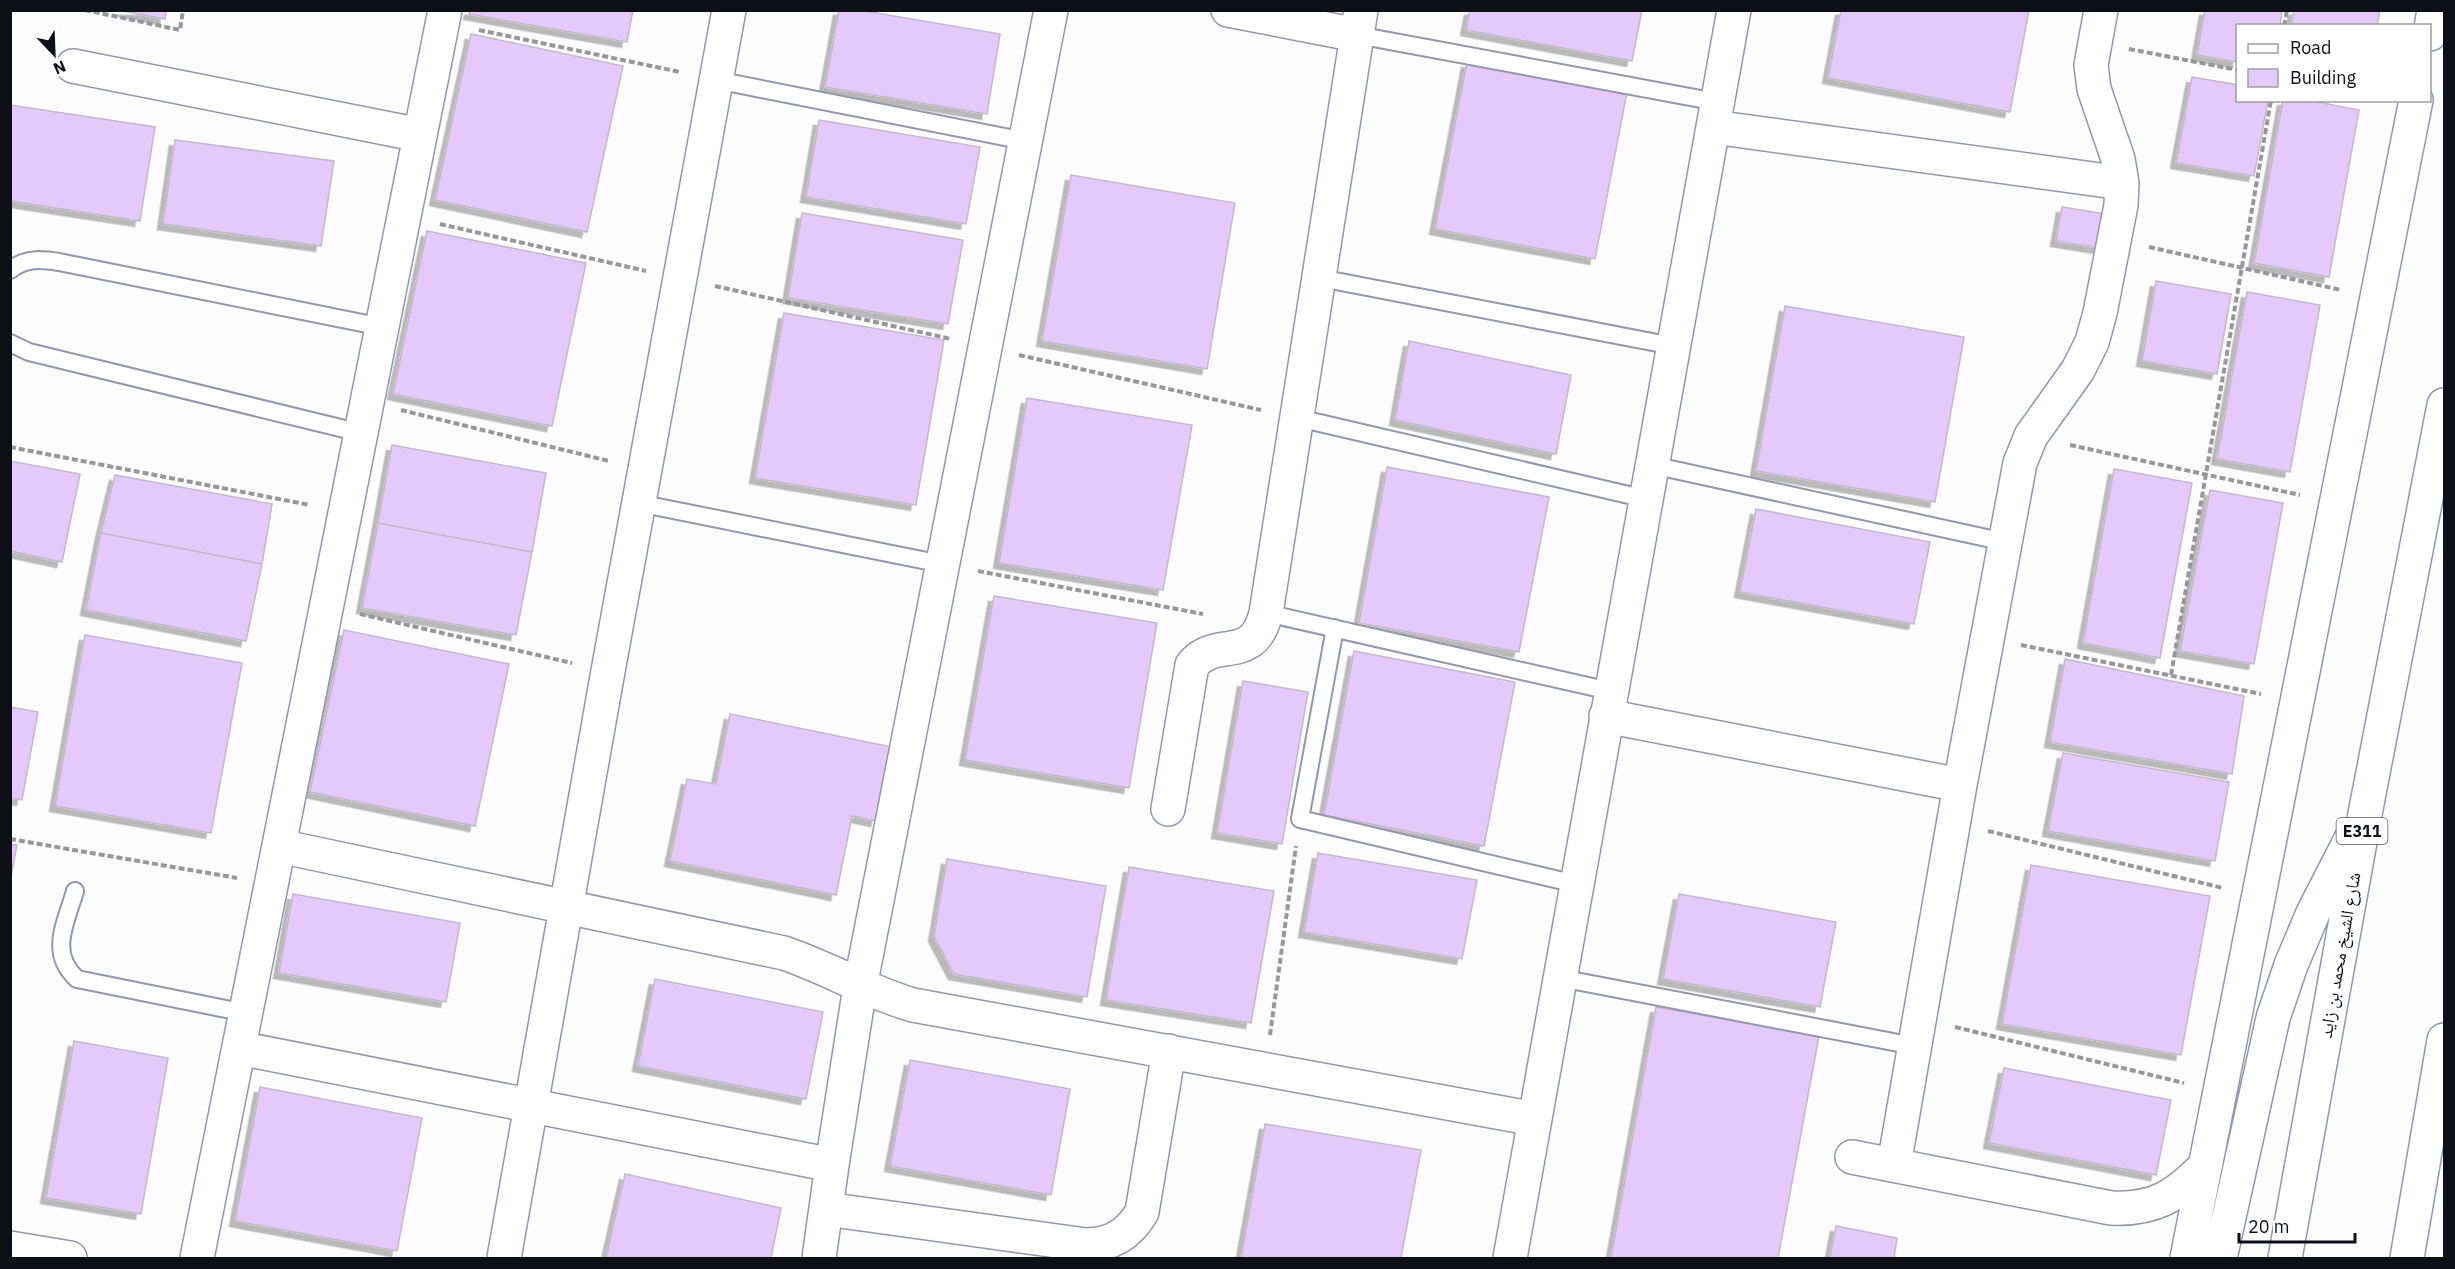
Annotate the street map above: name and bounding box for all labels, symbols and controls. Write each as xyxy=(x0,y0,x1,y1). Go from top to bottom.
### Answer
north arrow xyxy=(24,24,84,84)
legend xyxy=(2236,24,2431,102)
text: Road xyxy=(2290,36,2331,59)
text: N xyxy=(51,56,69,79)
text: Building xyxy=(2290,66,2357,89)
road number: E311 xyxy=(2336,818,2388,844)
street label: شارع الشيخ محمد بن زايد xyxy=(2314,871,2366,1039)
scale bar xyxy=(2239,1206,2354,1244)
text: 20 m xyxy=(2248,1215,2290,1238)

